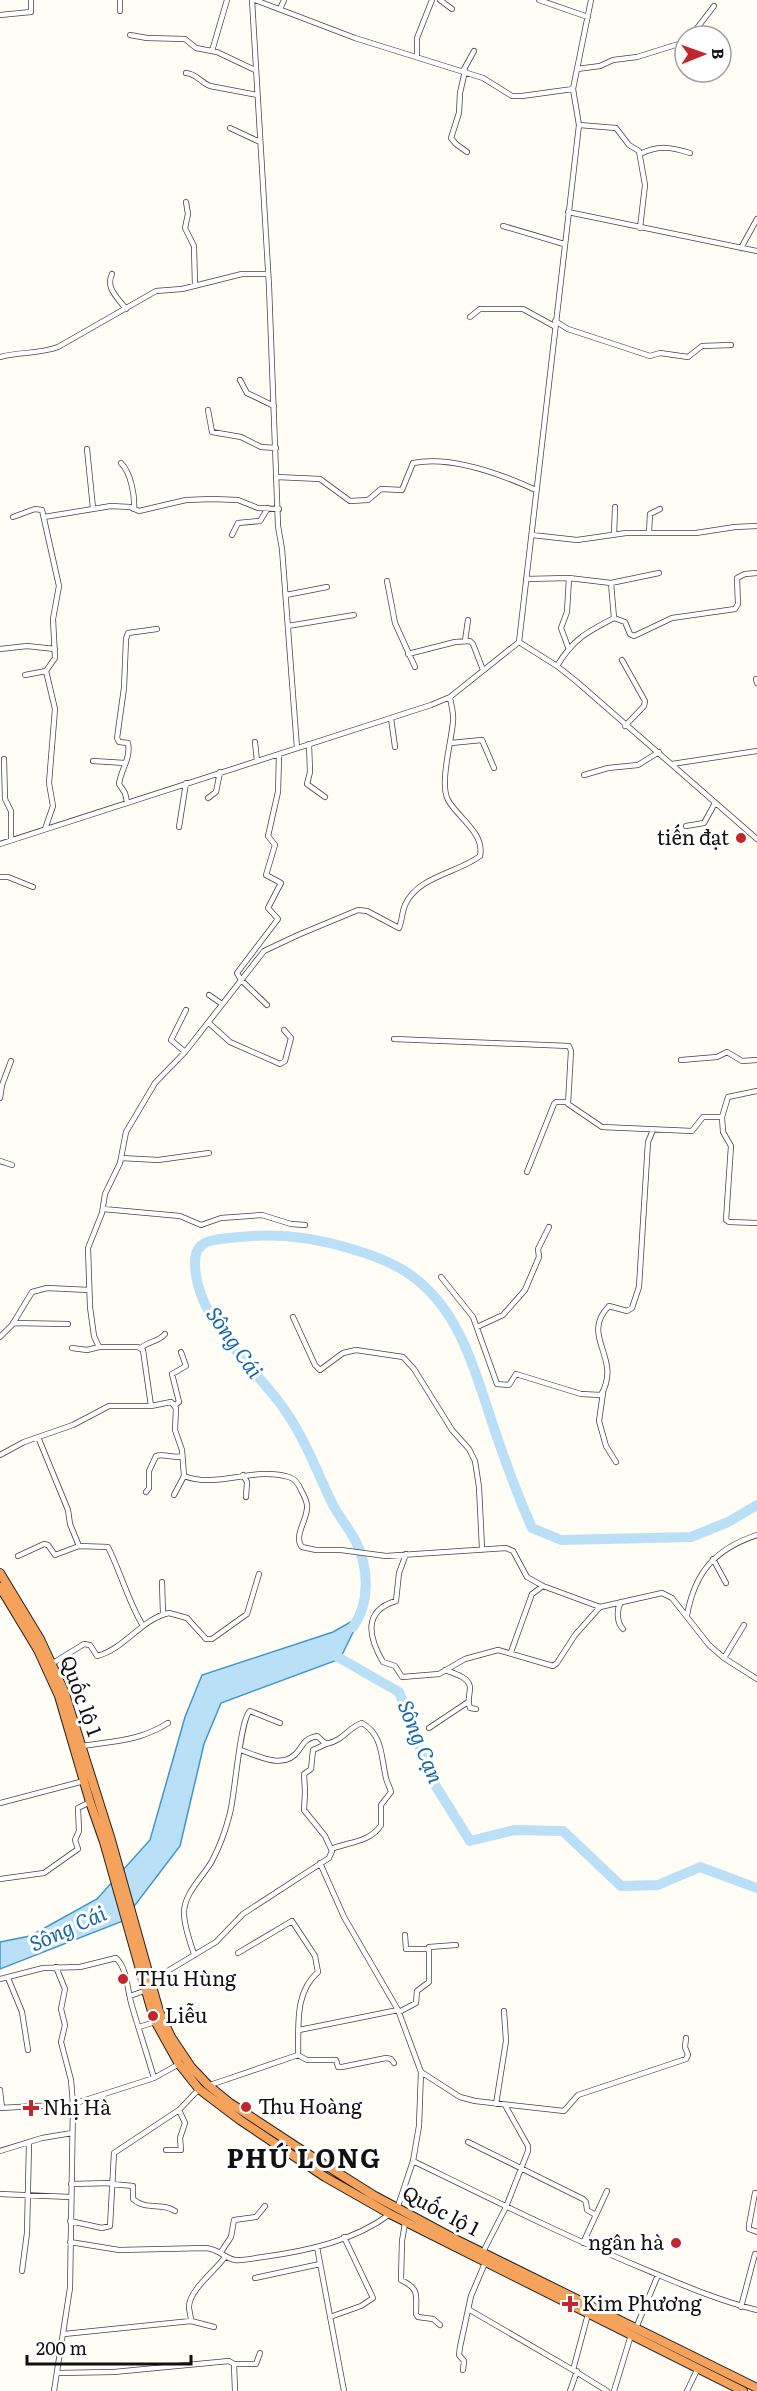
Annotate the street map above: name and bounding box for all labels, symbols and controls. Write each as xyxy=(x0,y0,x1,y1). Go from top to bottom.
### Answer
north arrow xyxy=(673,24,733,84)
text: B xyxy=(707,48,731,59)
place label: tiến đạt xyxy=(657,821,729,851)
marker: tiến đạt xyxy=(734,831,748,845)
water label: Sông Cái xyxy=(200,1299,272,1384)
street label: Quốc lộ 1 xyxy=(54,1651,111,1740)
water label: Sông Cạn xyxy=(392,1695,453,1788)
water label: Sông Cái xyxy=(24,1896,111,1957)
place label: THu Hùng xyxy=(135,1962,237,1992)
marker: THu Hùng xyxy=(116,1972,130,1986)
place label: Liễu xyxy=(165,1999,208,2029)
marker: Liễu xyxy=(146,2009,160,2023)
place label: Thu Hoàng xyxy=(258,2090,363,2120)
place label: Nhị Hà xyxy=(43,2091,111,2121)
marker: Thu Hoàng xyxy=(239,2100,253,2114)
marker: Nhị Hà xyxy=(24,2101,38,2115)
district label: PHÚ LONG xyxy=(227,2137,381,2176)
street label: Quốc lộ 1 xyxy=(398,2176,486,2242)
place label: ngân hà xyxy=(588,2226,664,2256)
marker: ngân hà xyxy=(669,2236,683,2250)
place label: Kim Phương xyxy=(582,2287,702,2317)
marker: Kim Phương xyxy=(563,2297,577,2311)
scale bar xyxy=(27,2328,190,2366)
text: 200 m xyxy=(36,2334,87,2361)

